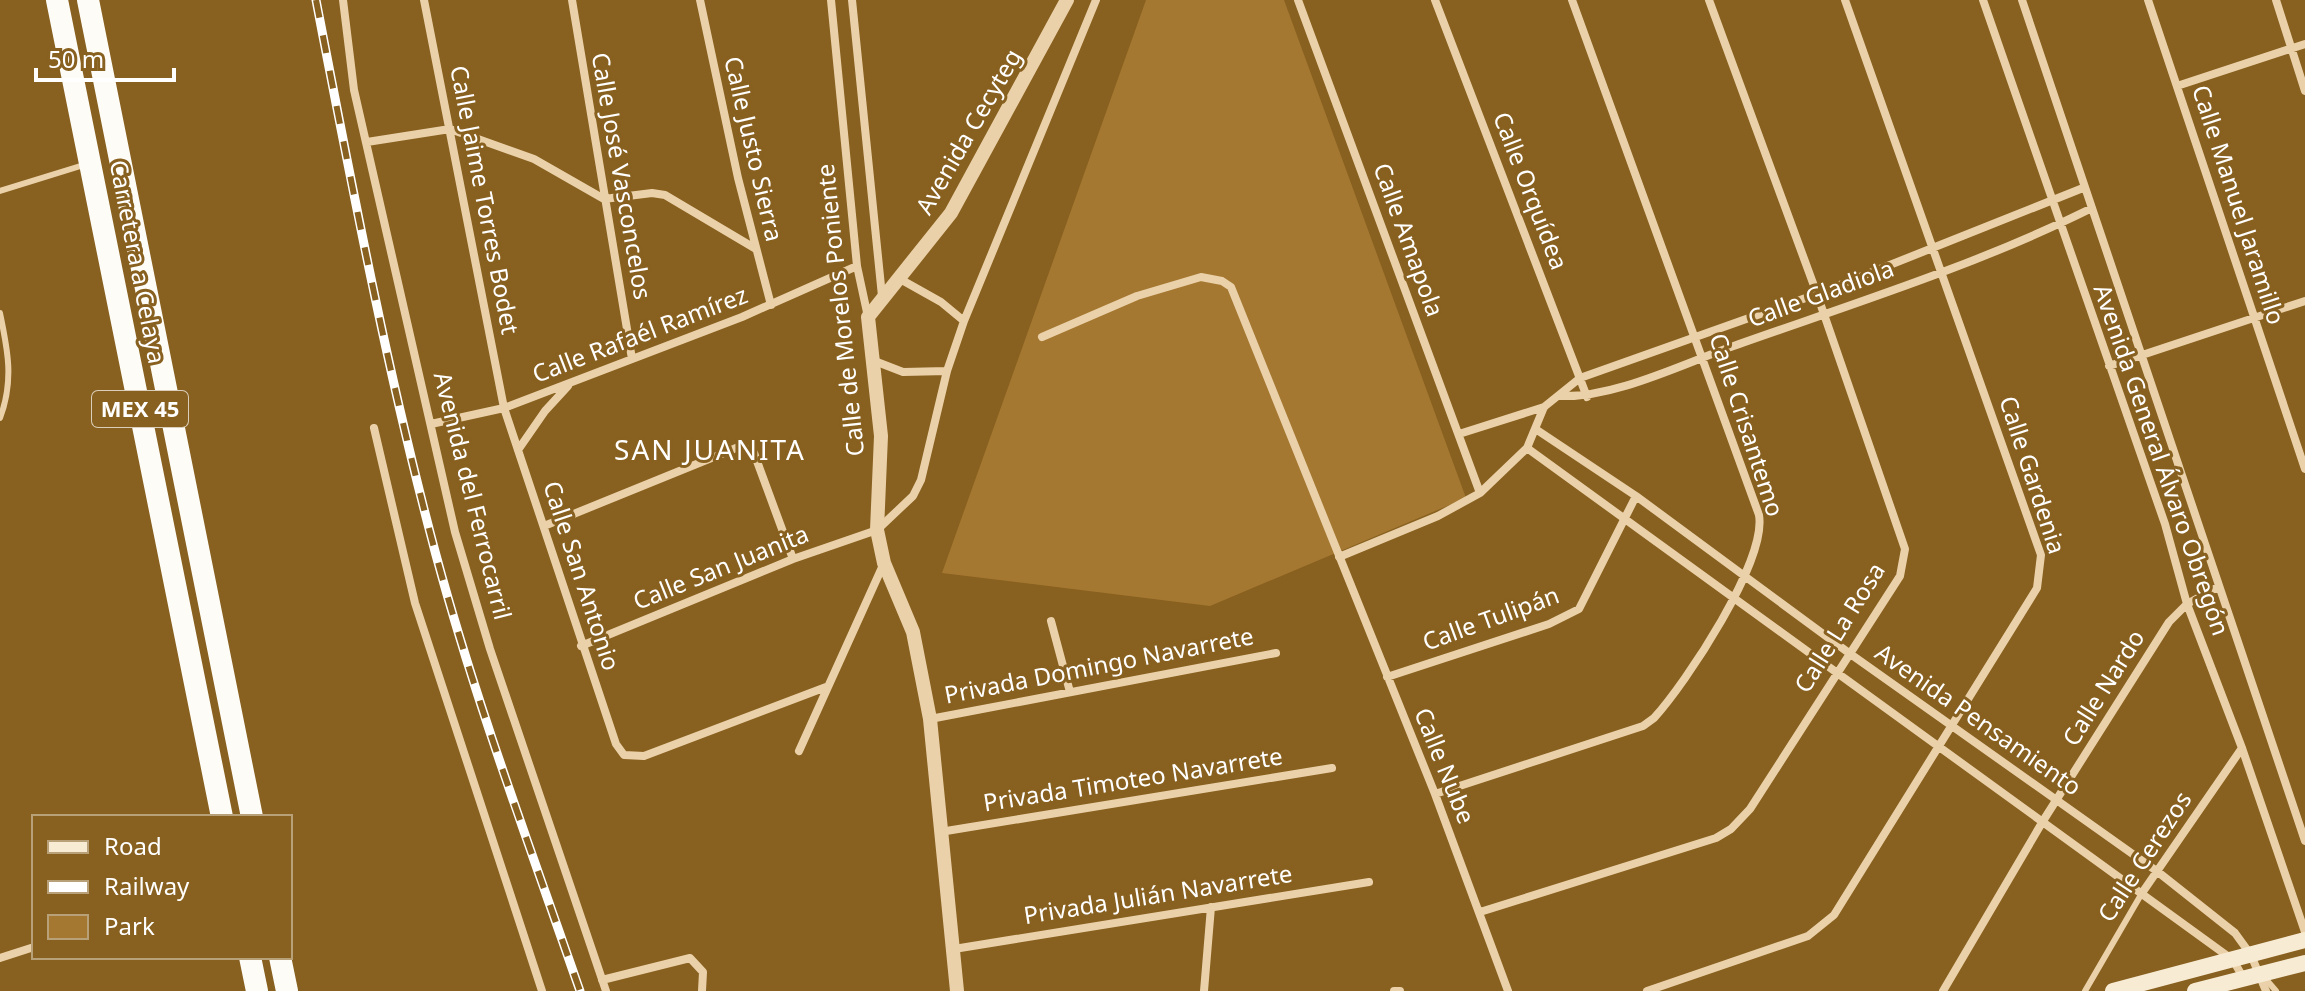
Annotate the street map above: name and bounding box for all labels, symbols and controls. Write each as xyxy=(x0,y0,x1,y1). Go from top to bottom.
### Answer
scale bar xyxy=(36,32,174,82)
text: 50 m xyxy=(48,42,104,75)
street label: Avenida Cecyteg xyxy=(907,42,1028,220)
street label: Calle José Vasconcelos xyxy=(585,50,660,302)
street label: Calle Justo Sierra xyxy=(717,53,792,244)
street label: Calle Jaime Torres Bodet xyxy=(443,63,528,337)
street label: Calle Manuel Jaramillo xyxy=(2185,81,2294,329)
street label: Calle Orquídea xyxy=(1486,107,1577,274)
street label: Carretera a Celaya xyxy=(103,157,174,366)
street label: Calle Amapola xyxy=(1366,158,1452,321)
street label: Calle de Morelos Poniente xyxy=(808,162,871,458)
street label: Calle Gladiola xyxy=(1743,251,1898,334)
street label: Calle Rafaél Ramírez xyxy=(527,277,752,390)
street label: Avenida General Álvaro Obregón xyxy=(2087,280,2238,639)
street label: Calle Crisantemo xyxy=(1702,329,1793,520)
street label: Avenida del Ferrocarril xyxy=(427,368,520,623)
road number: MEX 45 xyxy=(92,391,188,427)
street label: Calle Gardenia xyxy=(1992,391,2074,558)
district label: SAN JUANITA xyxy=(614,430,806,468)
street label: Calle San Antonio xyxy=(536,477,629,675)
street label: Calle San Juanita xyxy=(628,516,813,617)
street label: Calle La Rosa xyxy=(1786,556,1892,698)
street label: Calle Tulipán xyxy=(1418,578,1563,658)
street label: Privada Domingo Navarrete xyxy=(941,618,1256,711)
street label: Calle Nardo xyxy=(2054,623,2151,752)
street label: Avenida Pensamiento xyxy=(1869,635,2089,802)
street label: Calle Nube xyxy=(1407,703,1484,828)
street label: Privada Timoteo Navarrete xyxy=(981,739,1285,818)
street label: Calle Cerezos xyxy=(2089,784,2198,928)
legend xyxy=(32,815,292,959)
text: Road xyxy=(104,829,162,862)
street label: Privada Julián Navarrete xyxy=(1021,856,1294,931)
text: Railway xyxy=(104,869,190,902)
text: Park xyxy=(104,909,155,942)

